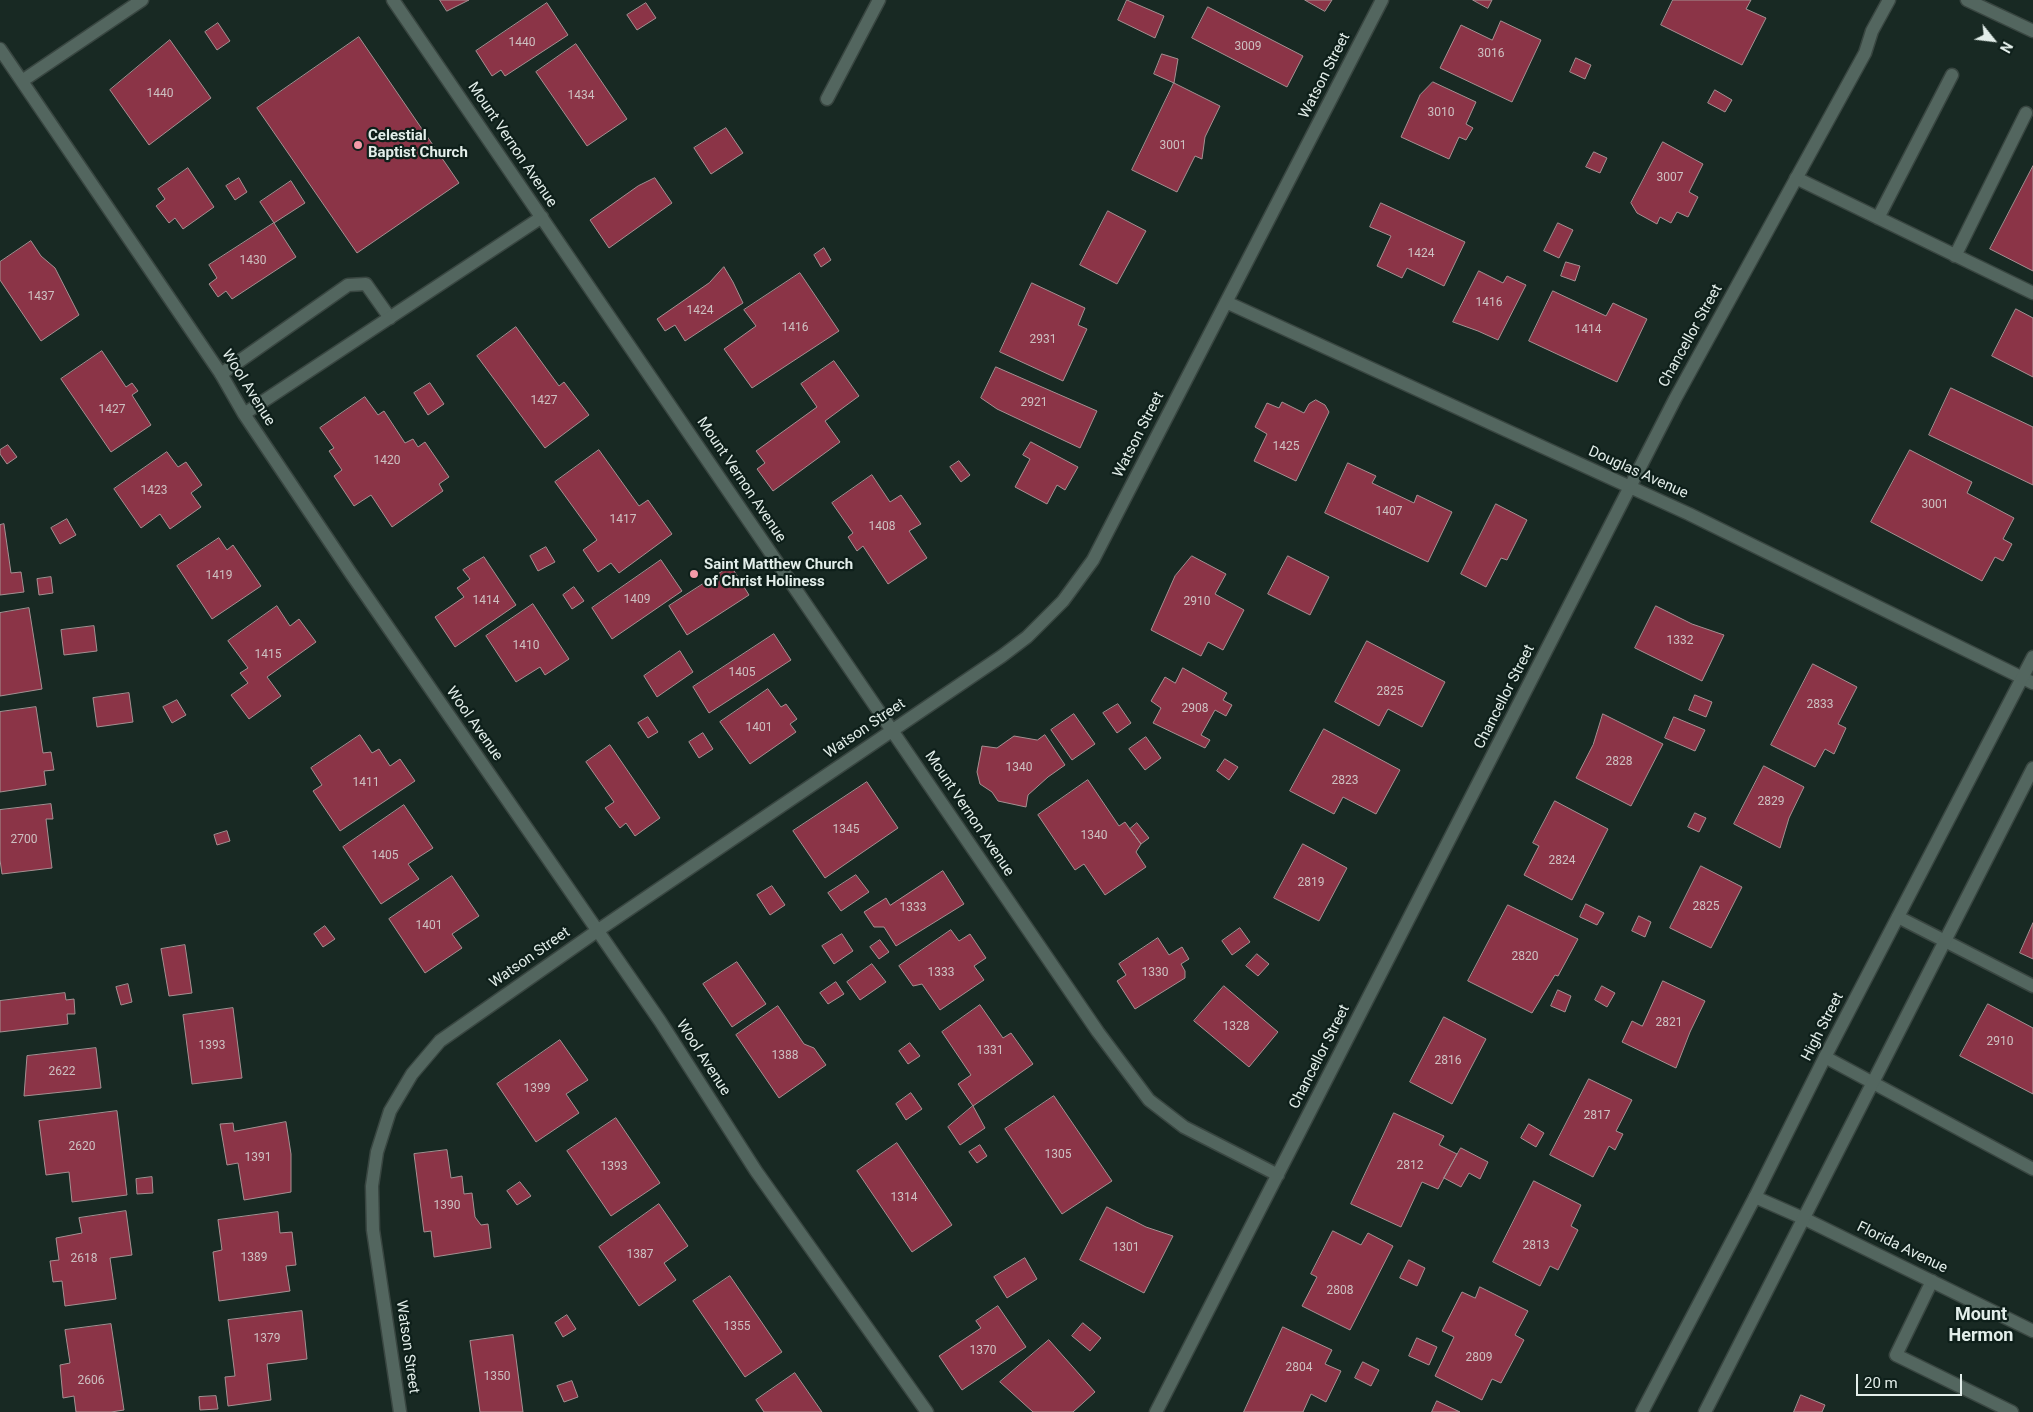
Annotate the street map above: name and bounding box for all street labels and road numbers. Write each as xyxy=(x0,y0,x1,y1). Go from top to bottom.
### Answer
street label: Watson Street xyxy=(1296,30,1354,122)
street label: Mount Vernon Avenue xyxy=(463,79,561,211)
street label: Chancellor Street xyxy=(1655,282,1727,390)
street label: Wool Avenue xyxy=(217,347,279,429)
street label: Watson Street xyxy=(1110,389,1168,481)
street label: Mount Vernon Avenue xyxy=(692,414,790,546)
street label: Douglas Avenue xyxy=(1585,443,1691,503)
street label: Chancellor Street xyxy=(1471,642,1539,752)
street label: Wool Avenue xyxy=(442,683,506,765)
street label: Watson Street xyxy=(821,695,909,763)
street label: Mount Vernon Avenue xyxy=(920,748,1018,880)
street label: Watson Street xyxy=(486,924,574,992)
street label: High Street xyxy=(1798,990,1848,1064)
street label: Chancellor Street xyxy=(1286,1002,1354,1112)
street label: Wool Avenue xyxy=(672,1017,734,1099)
street label: Florida Avenue xyxy=(1854,1218,1950,1278)
street label: Watson Street xyxy=(392,1299,422,1395)

